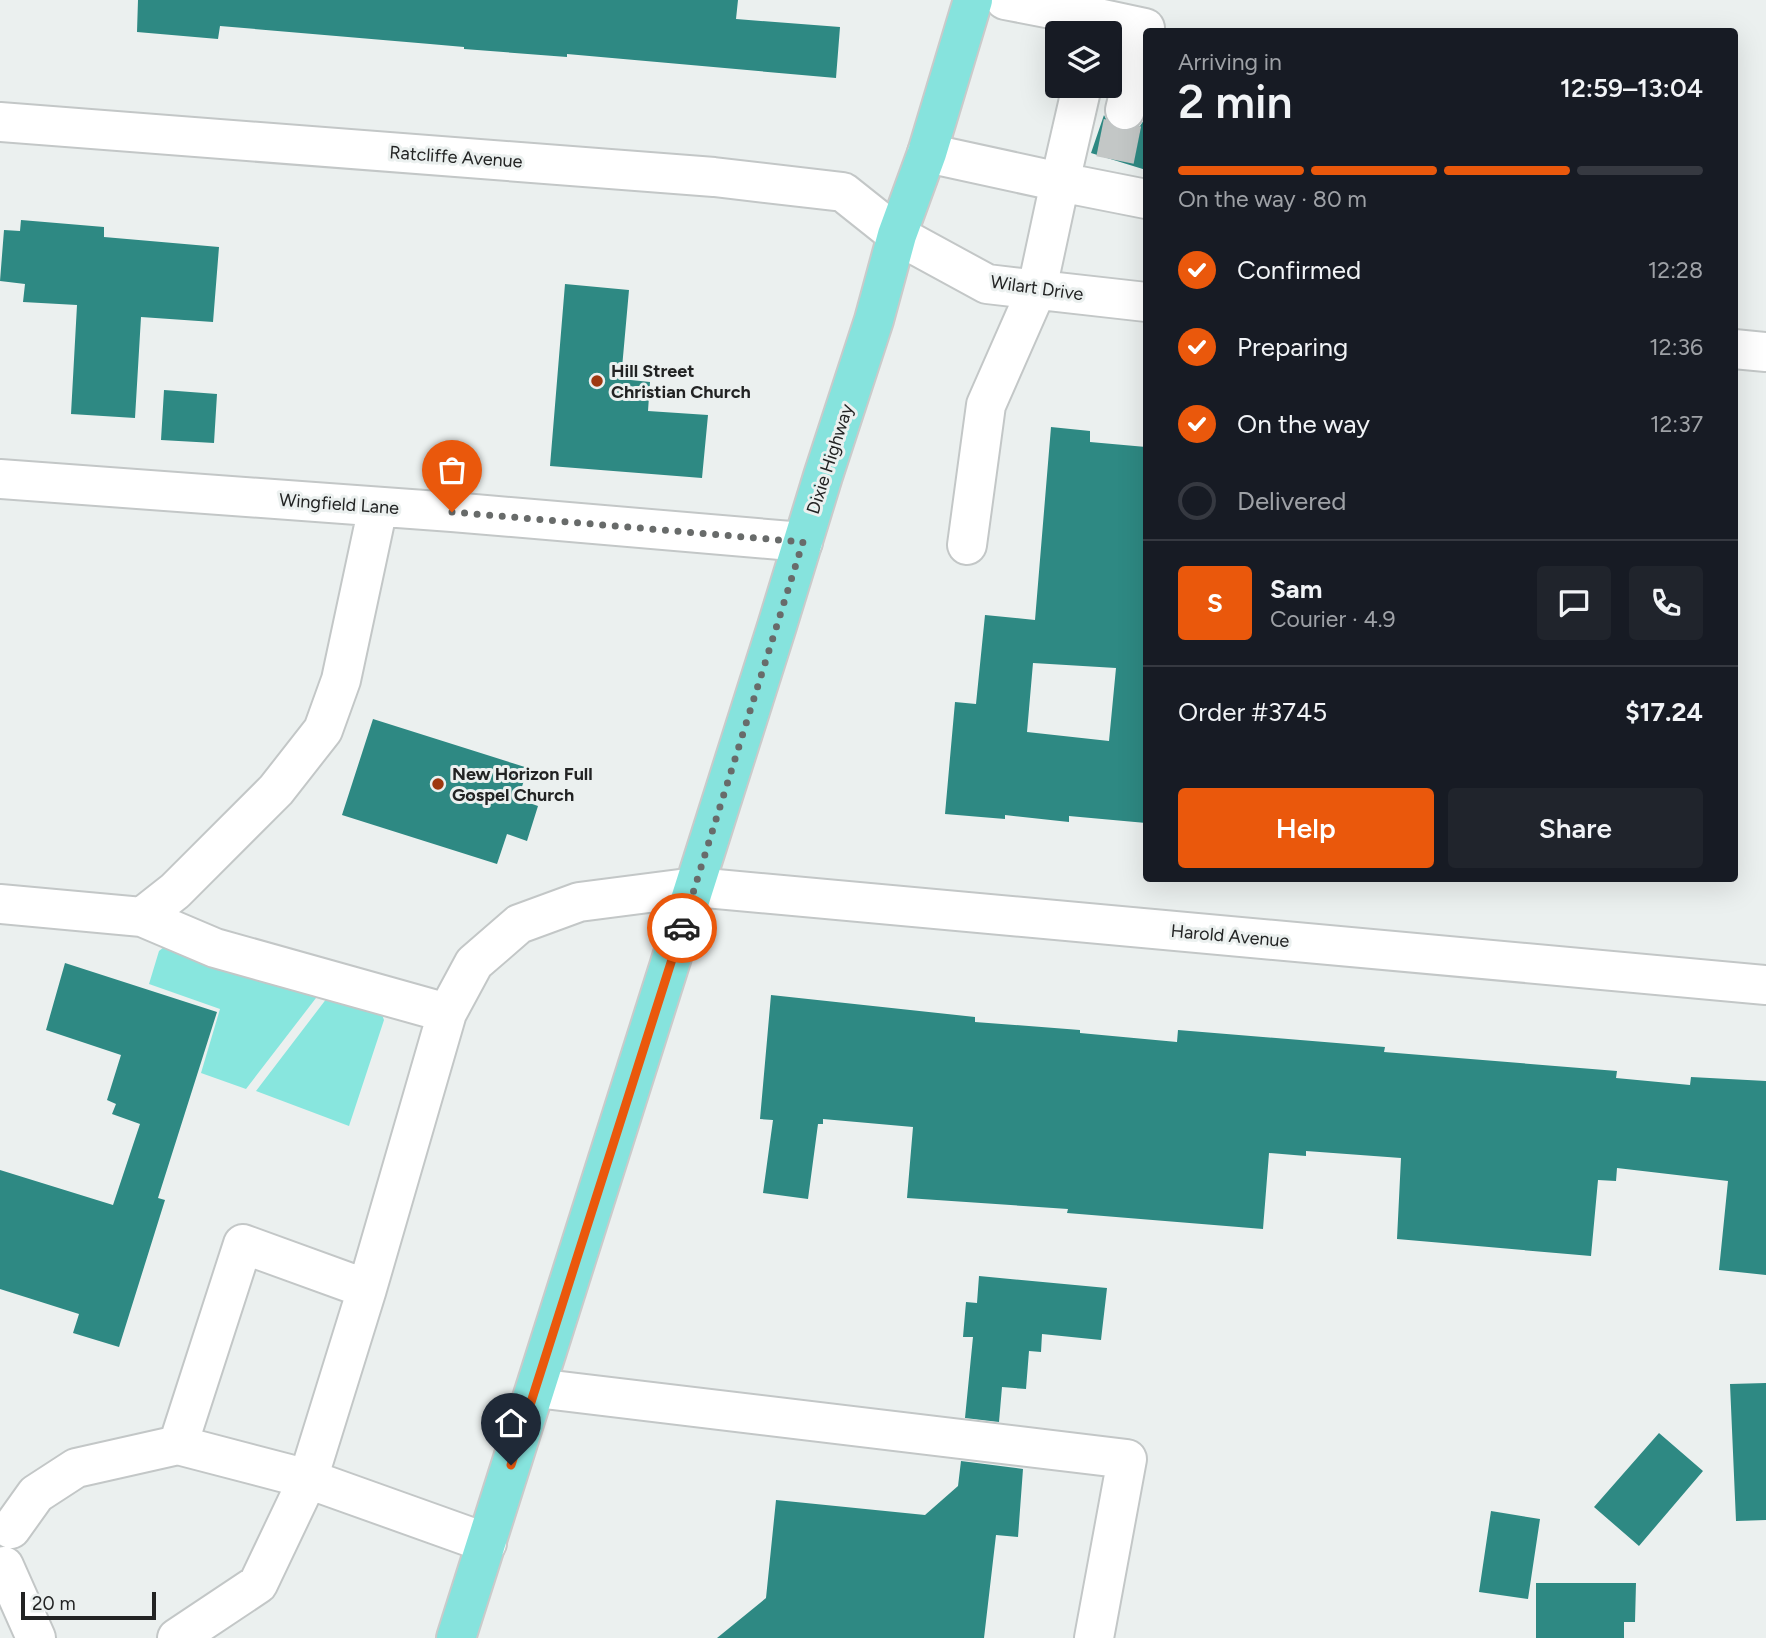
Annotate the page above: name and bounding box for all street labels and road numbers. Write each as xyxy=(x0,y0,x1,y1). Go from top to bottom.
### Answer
street label: Ratcliffe Avenue xyxy=(389,141,523,173)
street label: Wilart Drive xyxy=(989,271,1085,305)
street label: Dixie Highway xyxy=(802,401,858,517)
street label: Wingfield Lane xyxy=(278,489,400,519)
street label: Harold Avenue xyxy=(1170,920,1290,952)

